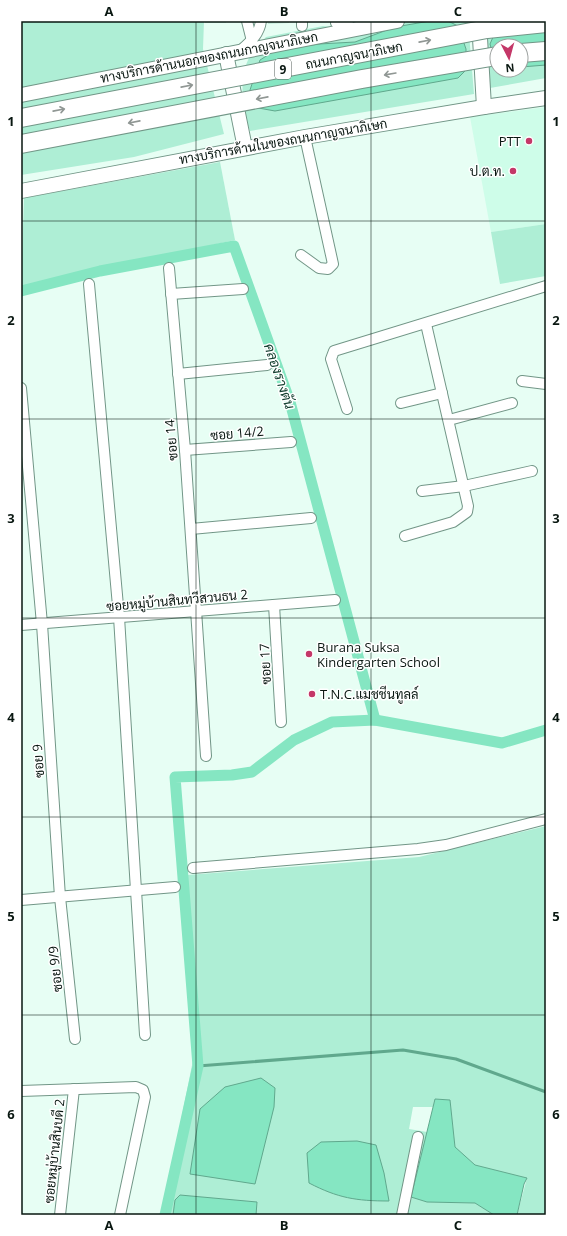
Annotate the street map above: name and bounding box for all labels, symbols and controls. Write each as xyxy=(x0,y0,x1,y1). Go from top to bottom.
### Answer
text: A xyxy=(105,2,114,20)
text: B xyxy=(280,2,289,20)
text: C xyxy=(454,2,462,20)
street label: ทางบริการด้านนอกของถนนกาญจนาภิเษก xyxy=(99,27,319,87)
street label: ถนนกาญจนาภิเษก xyxy=(304,37,404,73)
one-way arrow xyxy=(418,37,431,45)
north arrow xyxy=(489,38,529,78)
road number: 9 xyxy=(275,59,291,79)
text: N xyxy=(505,61,515,76)
one-way arrow xyxy=(383,71,396,79)
one-way arrow xyxy=(180,82,193,90)
one-way arrow xyxy=(256,95,269,103)
one-way arrow xyxy=(52,106,65,114)
text: 1 xyxy=(7,112,15,130)
text: 1 xyxy=(552,112,560,130)
street label: ทางบริการด้านในของถนนกาญจนาภิเษก xyxy=(177,114,389,168)
one-way arrow xyxy=(128,119,141,127)
place label: PTT xyxy=(499,132,522,150)
marker: PTT xyxy=(524,136,534,146)
place label: ป.ต.ท. xyxy=(470,162,505,180)
marker: ป.ต.ท. xyxy=(508,166,518,176)
text: 2 xyxy=(7,311,15,329)
text: 2 xyxy=(552,311,560,329)
water label: คลองรางตัน xyxy=(260,341,300,412)
street label: ซอย 14 xyxy=(160,418,182,461)
street label: ซอย 14/2 xyxy=(210,422,264,444)
text: 3 xyxy=(7,509,15,527)
text: 3 xyxy=(552,509,560,527)
street label: ซอยหมู่บ้านสินทวีสวนธน 2 xyxy=(106,585,249,616)
place label: Burana Suksa Kindergarten School xyxy=(317,638,440,671)
street label: ซอย 17 xyxy=(255,643,275,685)
marker: Burana Suksa Kindergarten School xyxy=(304,649,314,659)
place label: T.N.C.แมชชีนทูลล์ xyxy=(320,685,419,704)
marker: T.N.C.แมชชีนทูลล์ xyxy=(307,689,317,699)
text: 4 xyxy=(7,708,15,726)
text: 4 xyxy=(552,708,560,726)
street label: ซอย 9 xyxy=(28,743,48,779)
text: 5 xyxy=(7,907,15,925)
text: 5 xyxy=(552,907,560,925)
street label: ซอย 9/9 xyxy=(44,945,66,993)
street label: ซอยหมู่บ้านสินบดี 2 xyxy=(40,1098,69,1204)
text: 6 xyxy=(7,1105,15,1123)
text: 6 xyxy=(552,1105,560,1123)
text: A xyxy=(105,1216,114,1234)
text: B xyxy=(280,1216,289,1234)
text: C xyxy=(454,1216,462,1234)

